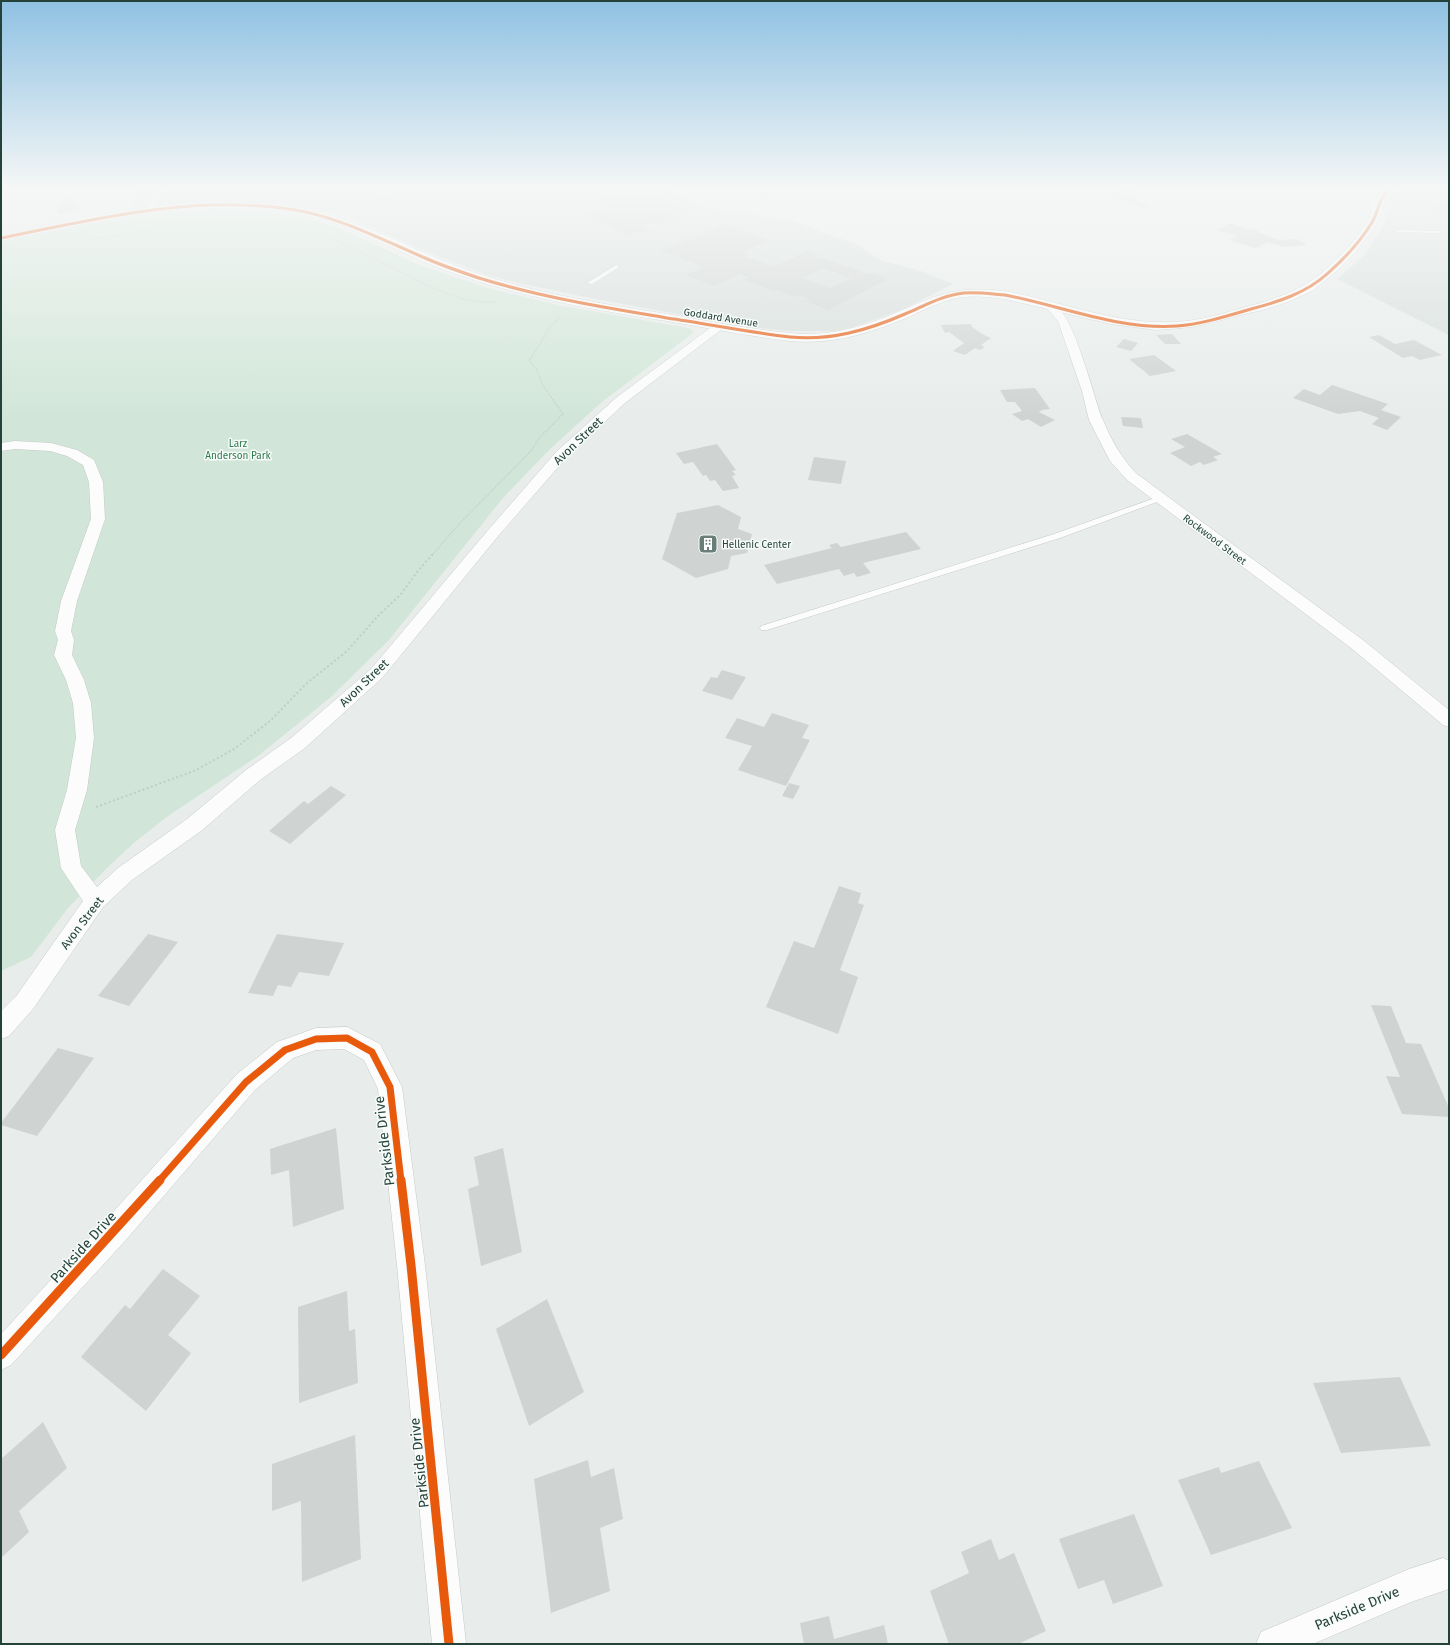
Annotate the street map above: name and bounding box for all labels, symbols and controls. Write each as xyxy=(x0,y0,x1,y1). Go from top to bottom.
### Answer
street label: Goddard Avenue xyxy=(683,306,759,330)
street label: Avon Street xyxy=(551,414,606,468)
park label: Larz Anderson Park xyxy=(205,438,272,462)
street label: Rockwood Street xyxy=(1180,512,1249,568)
building icon: Hellenic Center xyxy=(697,533,719,555)
place label: Hellenic Center xyxy=(722,539,791,551)
street label: Avon Street xyxy=(337,656,392,710)
street label: Avon Street xyxy=(58,893,107,952)
street label: Parkside Drive xyxy=(371,1095,398,1187)
street label: Parkside Drive xyxy=(47,1208,120,1287)
street label: Parkside Drive xyxy=(406,1417,433,1509)
street label: Parkside Drive xyxy=(1312,1583,1402,1634)

